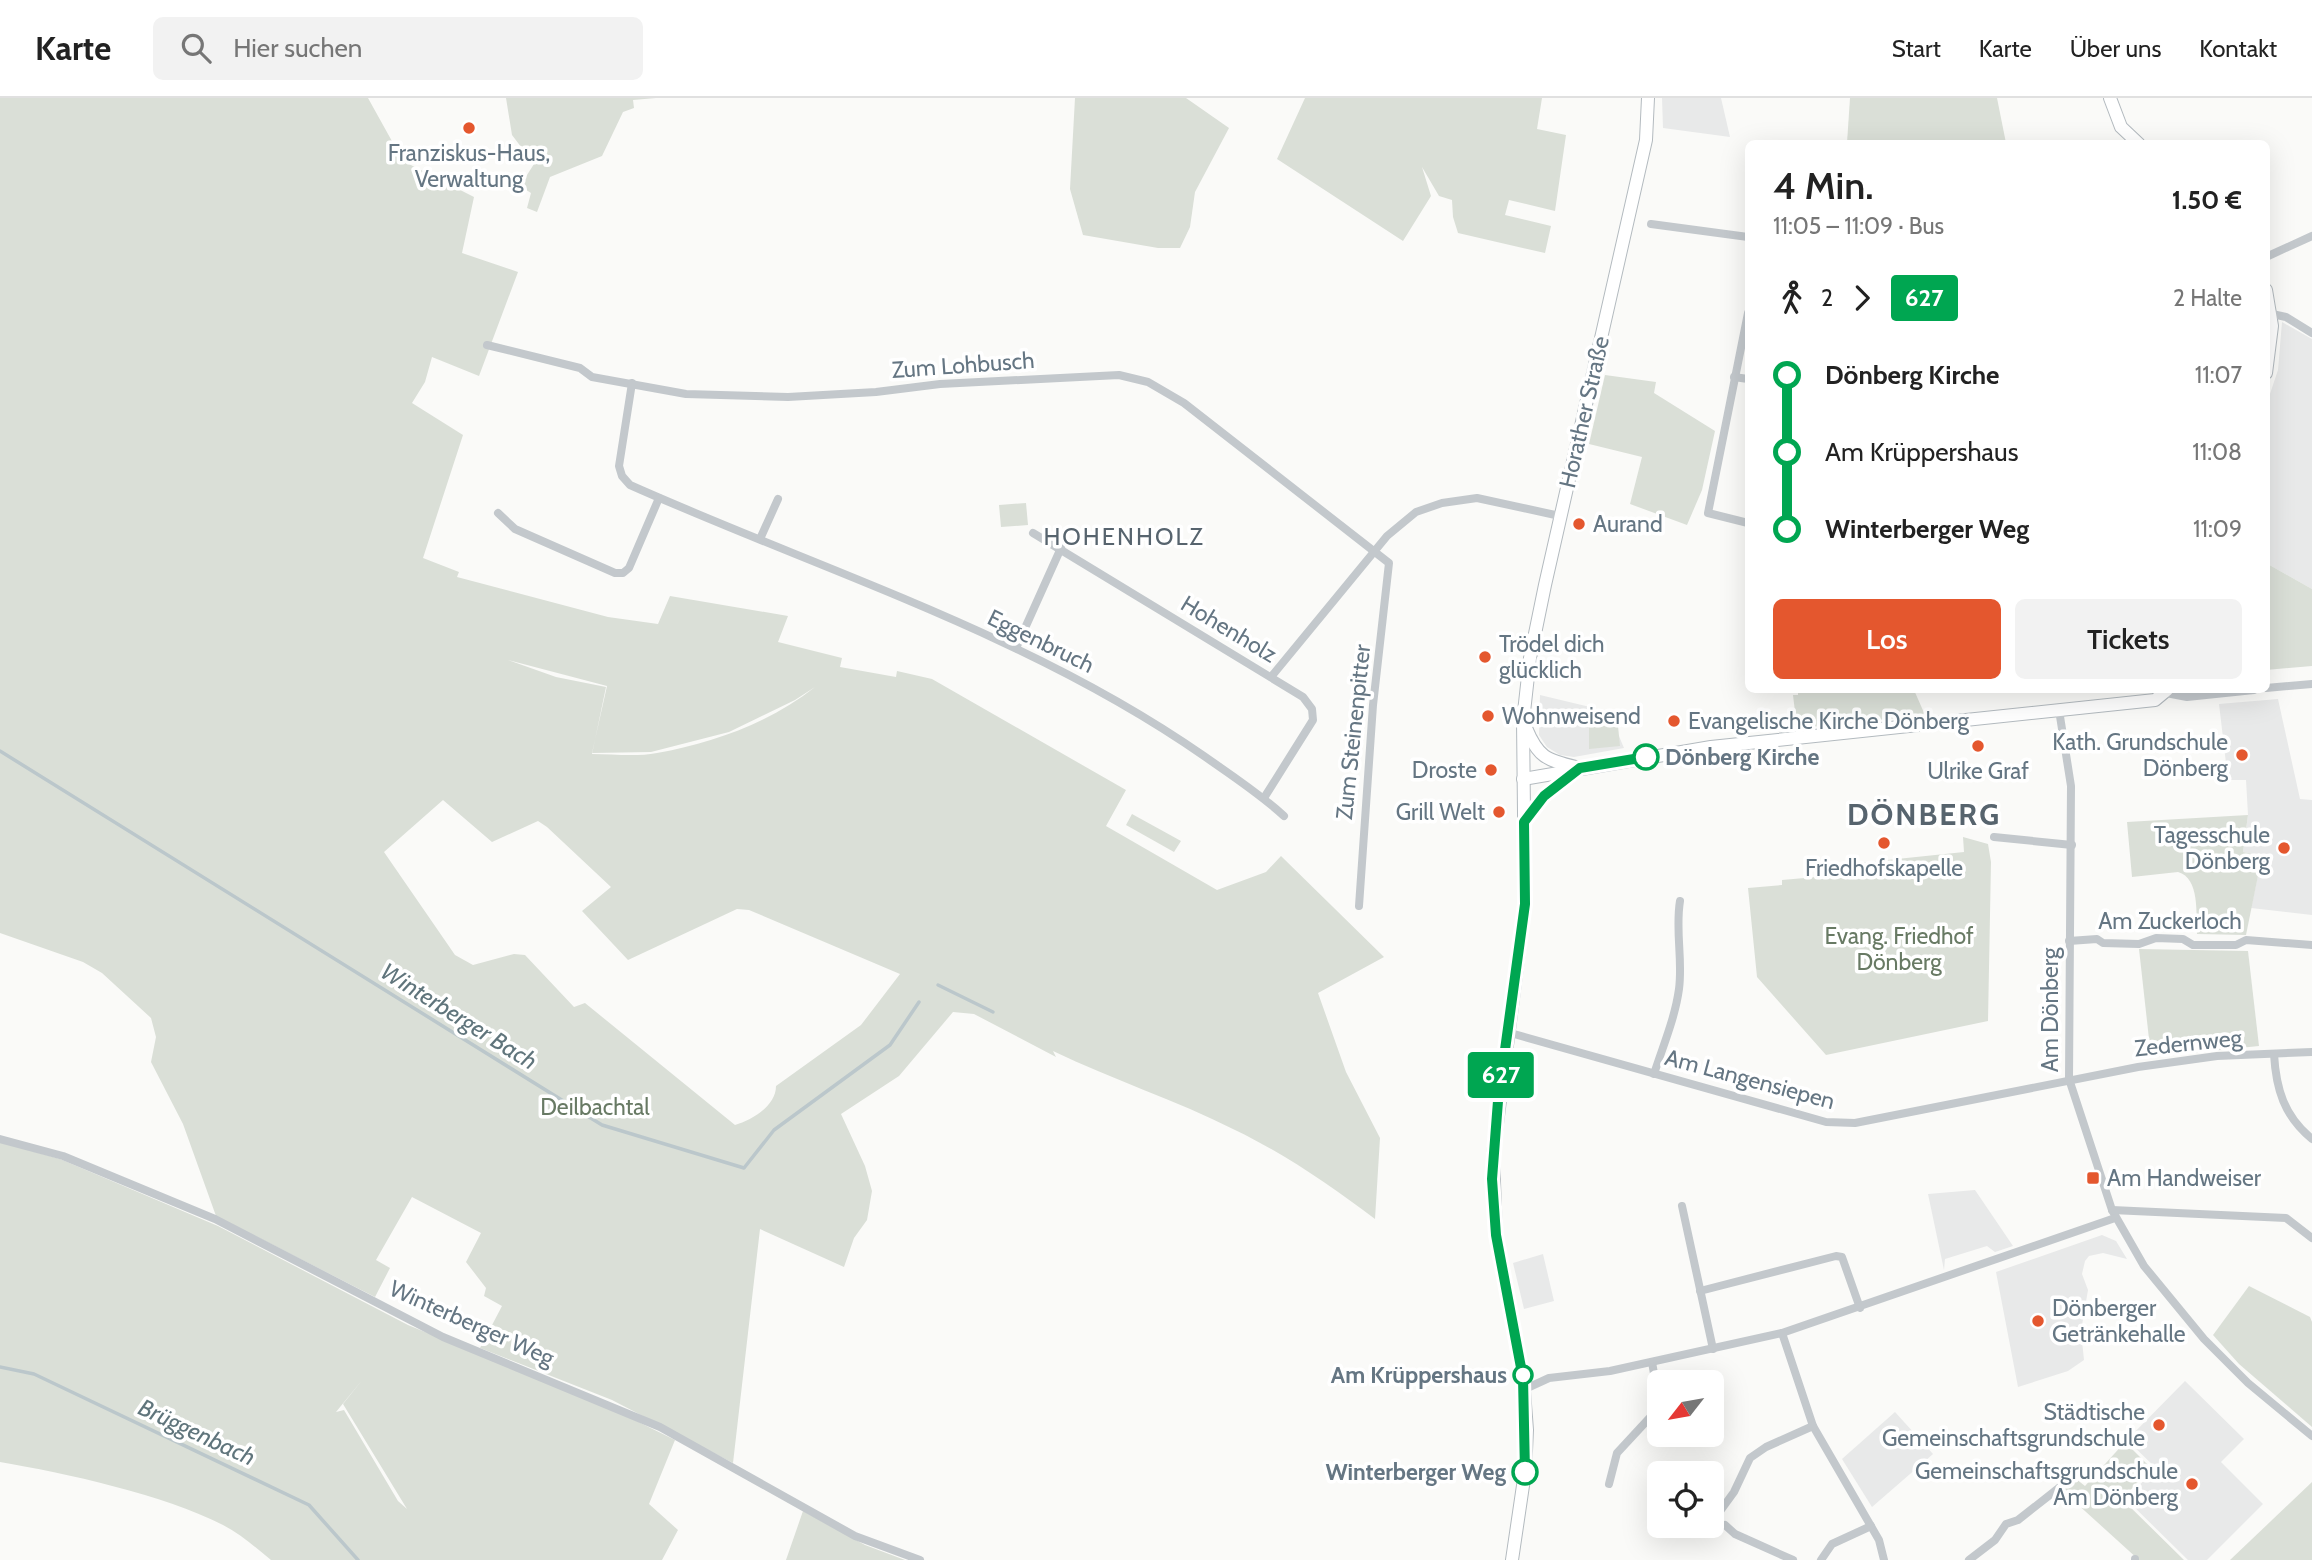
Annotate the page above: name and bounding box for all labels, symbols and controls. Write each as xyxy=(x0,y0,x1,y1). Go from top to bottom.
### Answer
search box xyxy=(153,17,643,80)
text: Karte xyxy=(35,28,111,68)
icon: search xyxy=(177,29,215,67)
text: Hier suchen xyxy=(233,32,362,64)
text: Start xyxy=(1892,34,1941,63)
text: Karte xyxy=(1979,34,2032,63)
text: Über uns xyxy=(2070,34,2161,63)
text: Kontakt xyxy=(2199,34,2277,63)
marker: Franziskus-Haus, Verwaltung xyxy=(461,120,477,136)
place label: Franziskus-Haus, Verwaltung xyxy=(388,139,550,193)
text: 4 Min. xyxy=(1773,162,1874,209)
text: 1.50 € xyxy=(2172,184,2242,216)
text: 11:05 – 11:09 · Bus xyxy=(1773,212,1944,240)
icon: walk xyxy=(1773,279,1811,317)
icon: forward xyxy=(1843,279,1881,317)
text: 627 xyxy=(1905,283,1944,312)
text: 2 xyxy=(1821,284,1833,312)
text: 2 Halte xyxy=(2173,284,2242,312)
street label: Horather Straße xyxy=(1553,333,1615,491)
street label: Zum Lohbusch xyxy=(891,346,1035,384)
text: Dönberg Kirche xyxy=(1825,359,2000,391)
text: 11:07 xyxy=(2195,361,2242,389)
text: Am Krüppershaus xyxy=(1825,436,2018,468)
text: 11:08 xyxy=(2192,438,2242,466)
place label: Aurand xyxy=(1593,510,1663,538)
text: Winterberger Weg xyxy=(1825,513,2029,545)
text: 11:09 xyxy=(2193,515,2242,543)
marker: Aurand xyxy=(1571,516,1587,532)
district label: HOHENHOLZ xyxy=(1043,522,1205,551)
street label: Hohenholz xyxy=(1176,589,1282,669)
button: Los xyxy=(1773,599,2001,679)
button: Tickets xyxy=(2015,599,2242,679)
street label: Eggenbruch xyxy=(983,603,1099,679)
place label: Trödel dich glücklich xyxy=(1499,630,1605,684)
street label: Zum Steinenpitter xyxy=(1330,642,1376,821)
marker: Trödel dich glücklich xyxy=(1477,649,1493,665)
place label: Wohnweisend xyxy=(1502,702,1641,730)
place label: Evangelische Kirche Dönberg xyxy=(1688,707,1969,735)
marker: Wohnweisend xyxy=(1480,708,1496,724)
marker: Evangelische Kirche Dönberg xyxy=(1666,713,1682,729)
place label: Kath. Grundschule Dönberg xyxy=(2052,728,2229,782)
marker: Ulrike Graf xyxy=(1970,738,1986,754)
place label: Dönberg Kirche xyxy=(1665,743,1820,771)
marker: Dönberg Kirche xyxy=(1633,744,1659,770)
marker: Kath. Grundschule Dönberg xyxy=(2234,747,2250,763)
place label: Droste xyxy=(1412,756,1477,784)
place label: Ulrike Graf xyxy=(1927,757,2029,785)
marker: Droste xyxy=(1483,762,1499,778)
district label: DÖNBERG xyxy=(1847,796,2001,833)
place label: Grill Welt xyxy=(1396,798,1485,826)
marker: Grill Welt xyxy=(1491,804,1507,820)
place label: Tagesschule Dönberg xyxy=(2154,821,2271,875)
marker: Friedhofskapelle xyxy=(1876,835,1892,851)
marker: Tagesschule Dönberg xyxy=(2276,840,2292,856)
place label: Friedhofskapelle xyxy=(1805,854,1963,882)
street label: Am Zuckerloch xyxy=(2098,907,2242,935)
park label: Evang. Friedhof Dönberg xyxy=(1824,922,1974,976)
street label: Am Dönberg xyxy=(2036,947,2064,1072)
water label: Winterberger Bach xyxy=(376,956,542,1076)
street label: Zedernweg xyxy=(2133,1023,2244,1063)
street label: Am Langensiepen xyxy=(1662,1043,1838,1115)
line badge: 627 xyxy=(1461,1052,1541,1098)
text: 627 xyxy=(1482,1060,1520,1089)
park label: Deilbachtal xyxy=(540,1093,650,1121)
place label: Am Handweiser xyxy=(2107,1164,2262,1192)
marker: Am Handweiser xyxy=(2085,1170,2101,1186)
street label: Winterberger Weg xyxy=(385,1274,559,1372)
place label: Dönberger Getränkehalle xyxy=(2052,1294,2186,1348)
marker: Dönberger Getränkehalle xyxy=(2030,1313,2046,1329)
place label: Am Krüppershaus xyxy=(1331,1361,1507,1389)
marker: Am Krüppershaus xyxy=(1513,1365,1533,1385)
north arrow xyxy=(1647,1370,1724,1447)
map controls xyxy=(1647,1370,1724,1538)
water label: Brüggenbach xyxy=(134,1392,260,1472)
place label: Städtische Gemeinschaftsgrundschule xyxy=(1882,1398,2145,1452)
marker: Städtische Gemeinschaftsgrundschule xyxy=(2151,1417,2167,1433)
place label: Gemeinschaftsgrundschule Am Dönberg xyxy=(1915,1457,2179,1511)
place label: Winterberger Weg xyxy=(1325,1458,1506,1486)
marker: Winterberger Weg xyxy=(1512,1459,1538,1485)
button: locate xyxy=(1647,1461,1724,1538)
marker: Gemeinschaftsgrundschule Am Dönberg xyxy=(2184,1476,2200,1492)

